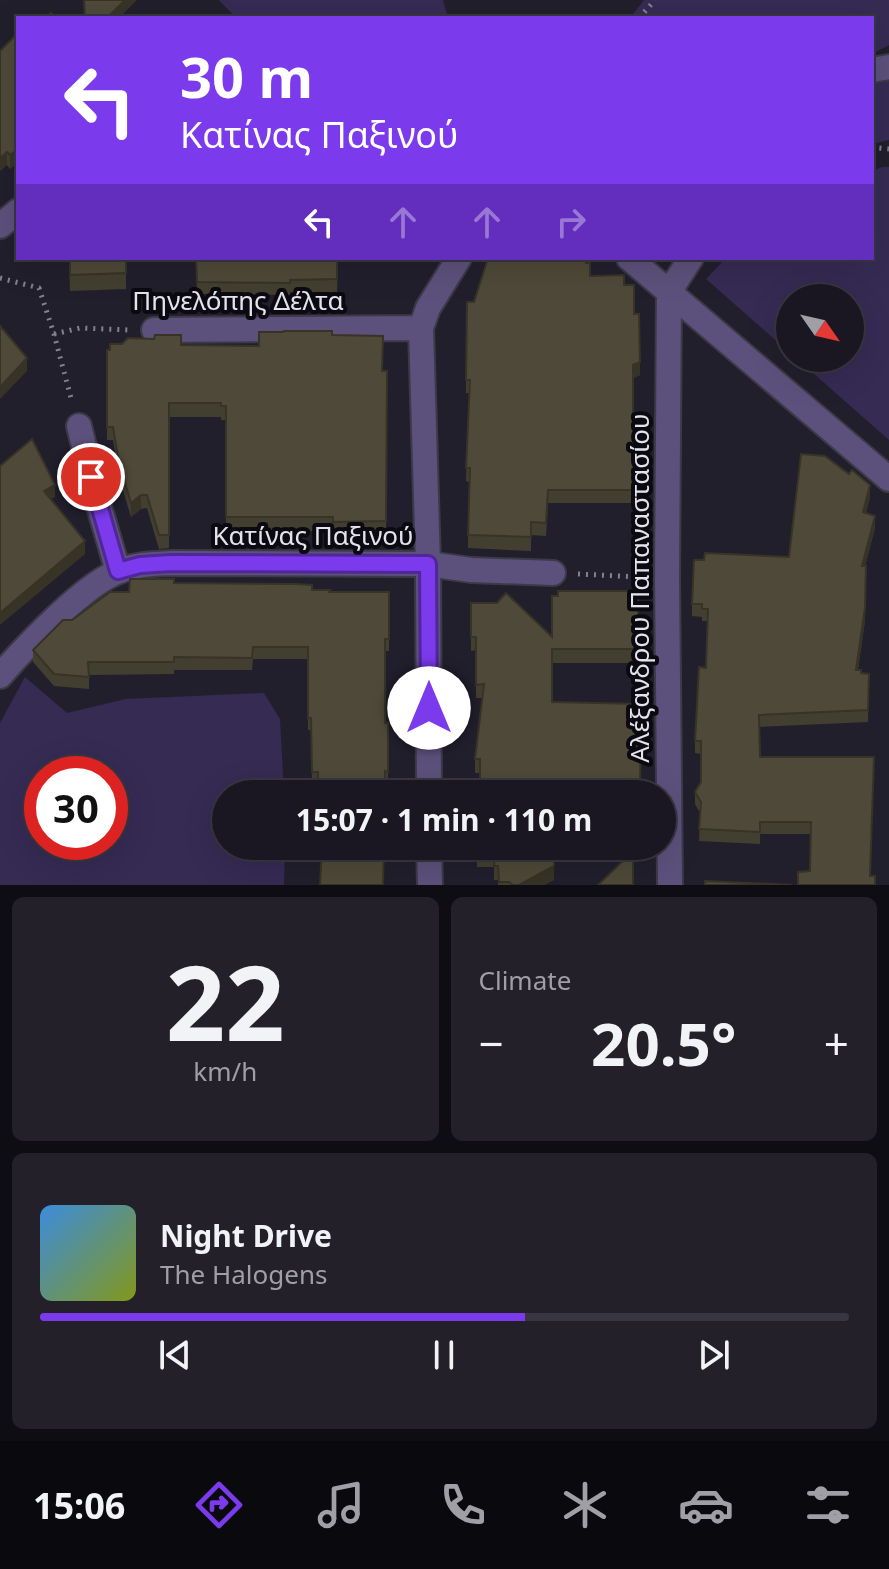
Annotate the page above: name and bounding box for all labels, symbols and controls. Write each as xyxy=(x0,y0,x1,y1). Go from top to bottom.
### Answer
text: 30 m xyxy=(180,38,313,114)
icon: left xyxy=(48,48,152,152)
text: Κατίνας Παξινού xyxy=(180,110,458,159)
icon: left xyxy=(297,200,341,244)
icon: ahead xyxy=(381,200,425,244)
icon: ahead xyxy=(465,200,509,244)
icon: right xyxy=(549,200,593,244)
street label: Πηνελόπης Δέλτα xyxy=(132,282,344,318)
north arrow xyxy=(776,284,864,372)
map controls xyxy=(776,284,864,372)
street label: Αλέξανδρου Παπαναστασίου xyxy=(621,413,657,763)
pin xyxy=(57,443,125,511)
icon: arrive xyxy=(69,455,113,499)
street label: Κατίνας Παξινού xyxy=(212,517,414,553)
position arrow xyxy=(387,666,471,750)
speed limit sign: 30 xyxy=(24,756,128,860)
text: 15:07 · 1 min · 110 m xyxy=(296,799,592,840)
text: 22 xyxy=(166,930,285,1071)
text: Climate xyxy=(479,962,571,998)
text: 20.5° xyxy=(591,1002,736,1084)
text: − xyxy=(479,1013,504,1073)
text: + xyxy=(824,1013,849,1073)
text: km/h xyxy=(193,1053,257,1089)
text: Night Drive xyxy=(160,1215,332,1256)
text: The Halogens xyxy=(160,1256,327,1292)
icon: previous xyxy=(153,1333,197,1377)
icon: pause xyxy=(422,1333,466,1377)
icon: next xyxy=(692,1333,736,1377)
icon: directions xyxy=(191,1477,247,1533)
icon: music xyxy=(313,1477,369,1533)
icon: phone xyxy=(435,1477,491,1533)
icon: climate xyxy=(557,1477,613,1533)
icon: car xyxy=(678,1477,734,1533)
icon: filters xyxy=(800,1477,856,1533)
text: 15:06 xyxy=(33,1481,125,1530)

